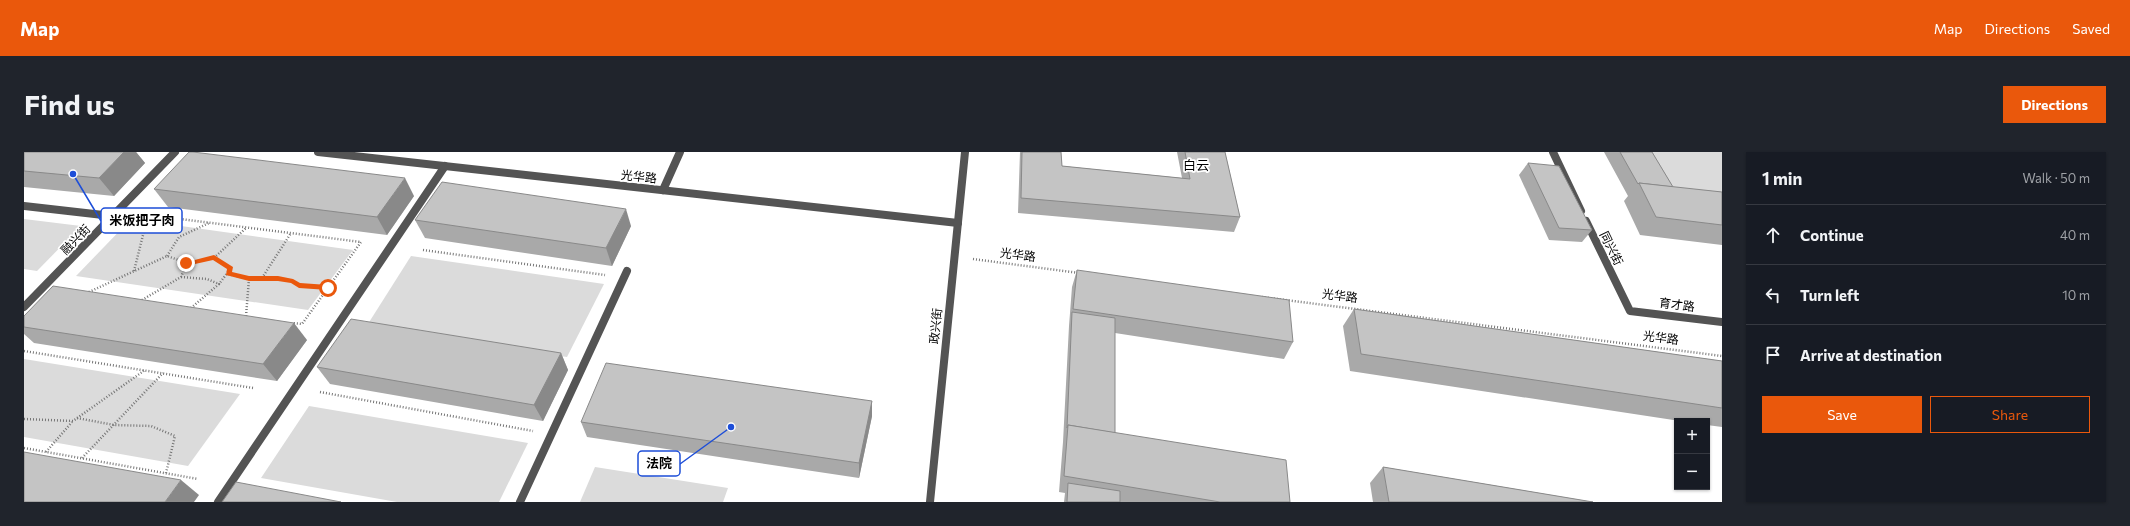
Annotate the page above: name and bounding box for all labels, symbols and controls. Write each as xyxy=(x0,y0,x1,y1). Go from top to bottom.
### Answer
text: Map xyxy=(20,17,59,40)
text: Map xyxy=(1934,20,1963,37)
text: Directions xyxy=(1985,20,2050,37)
text: Saved xyxy=(2072,20,2110,37)
button: Directions xyxy=(2003,86,2106,123)
text: Find us xyxy=(24,87,115,121)
district label: 白云 xyxy=(1183,157,1209,173)
street label: 光华路 xyxy=(620,167,658,185)
text: 1 min xyxy=(1762,168,1802,189)
text: Walk · 50 m xyxy=(2022,170,2090,186)
callout: 米饭把子肉 xyxy=(101,208,182,233)
text: 米饭把子肉 xyxy=(109,212,175,228)
street label: 融兴街 xyxy=(57,221,93,257)
icon: ahead xyxy=(1762,224,1784,246)
text: Continue xyxy=(1800,226,1864,244)
text: 40 m xyxy=(2060,227,2090,243)
street label: 同兴街 xyxy=(1598,229,1626,267)
street label: 光华路 xyxy=(999,245,1037,263)
route end xyxy=(177,254,195,272)
route start xyxy=(319,279,337,297)
icon: left xyxy=(1762,284,1784,306)
street label: 光华路 xyxy=(1321,286,1359,304)
text: Turn left xyxy=(1800,286,1859,304)
text: 10 m xyxy=(2062,287,2090,303)
street label: 育才路 xyxy=(1658,295,1696,313)
street label: 政兴街 xyxy=(926,307,944,345)
street label: 光华路 xyxy=(1642,328,1680,346)
icon: arrive xyxy=(1762,344,1784,366)
text: Arrive at destination xyxy=(1800,346,1942,364)
button: Save xyxy=(1762,396,1922,433)
button: Share xyxy=(1930,396,2090,433)
map controls xyxy=(1674,418,1710,490)
button: + xyxy=(1674,418,1710,454)
callout: 法院 xyxy=(638,451,680,476)
button: − xyxy=(1674,454,1710,490)
text: 法院 xyxy=(646,455,672,471)

